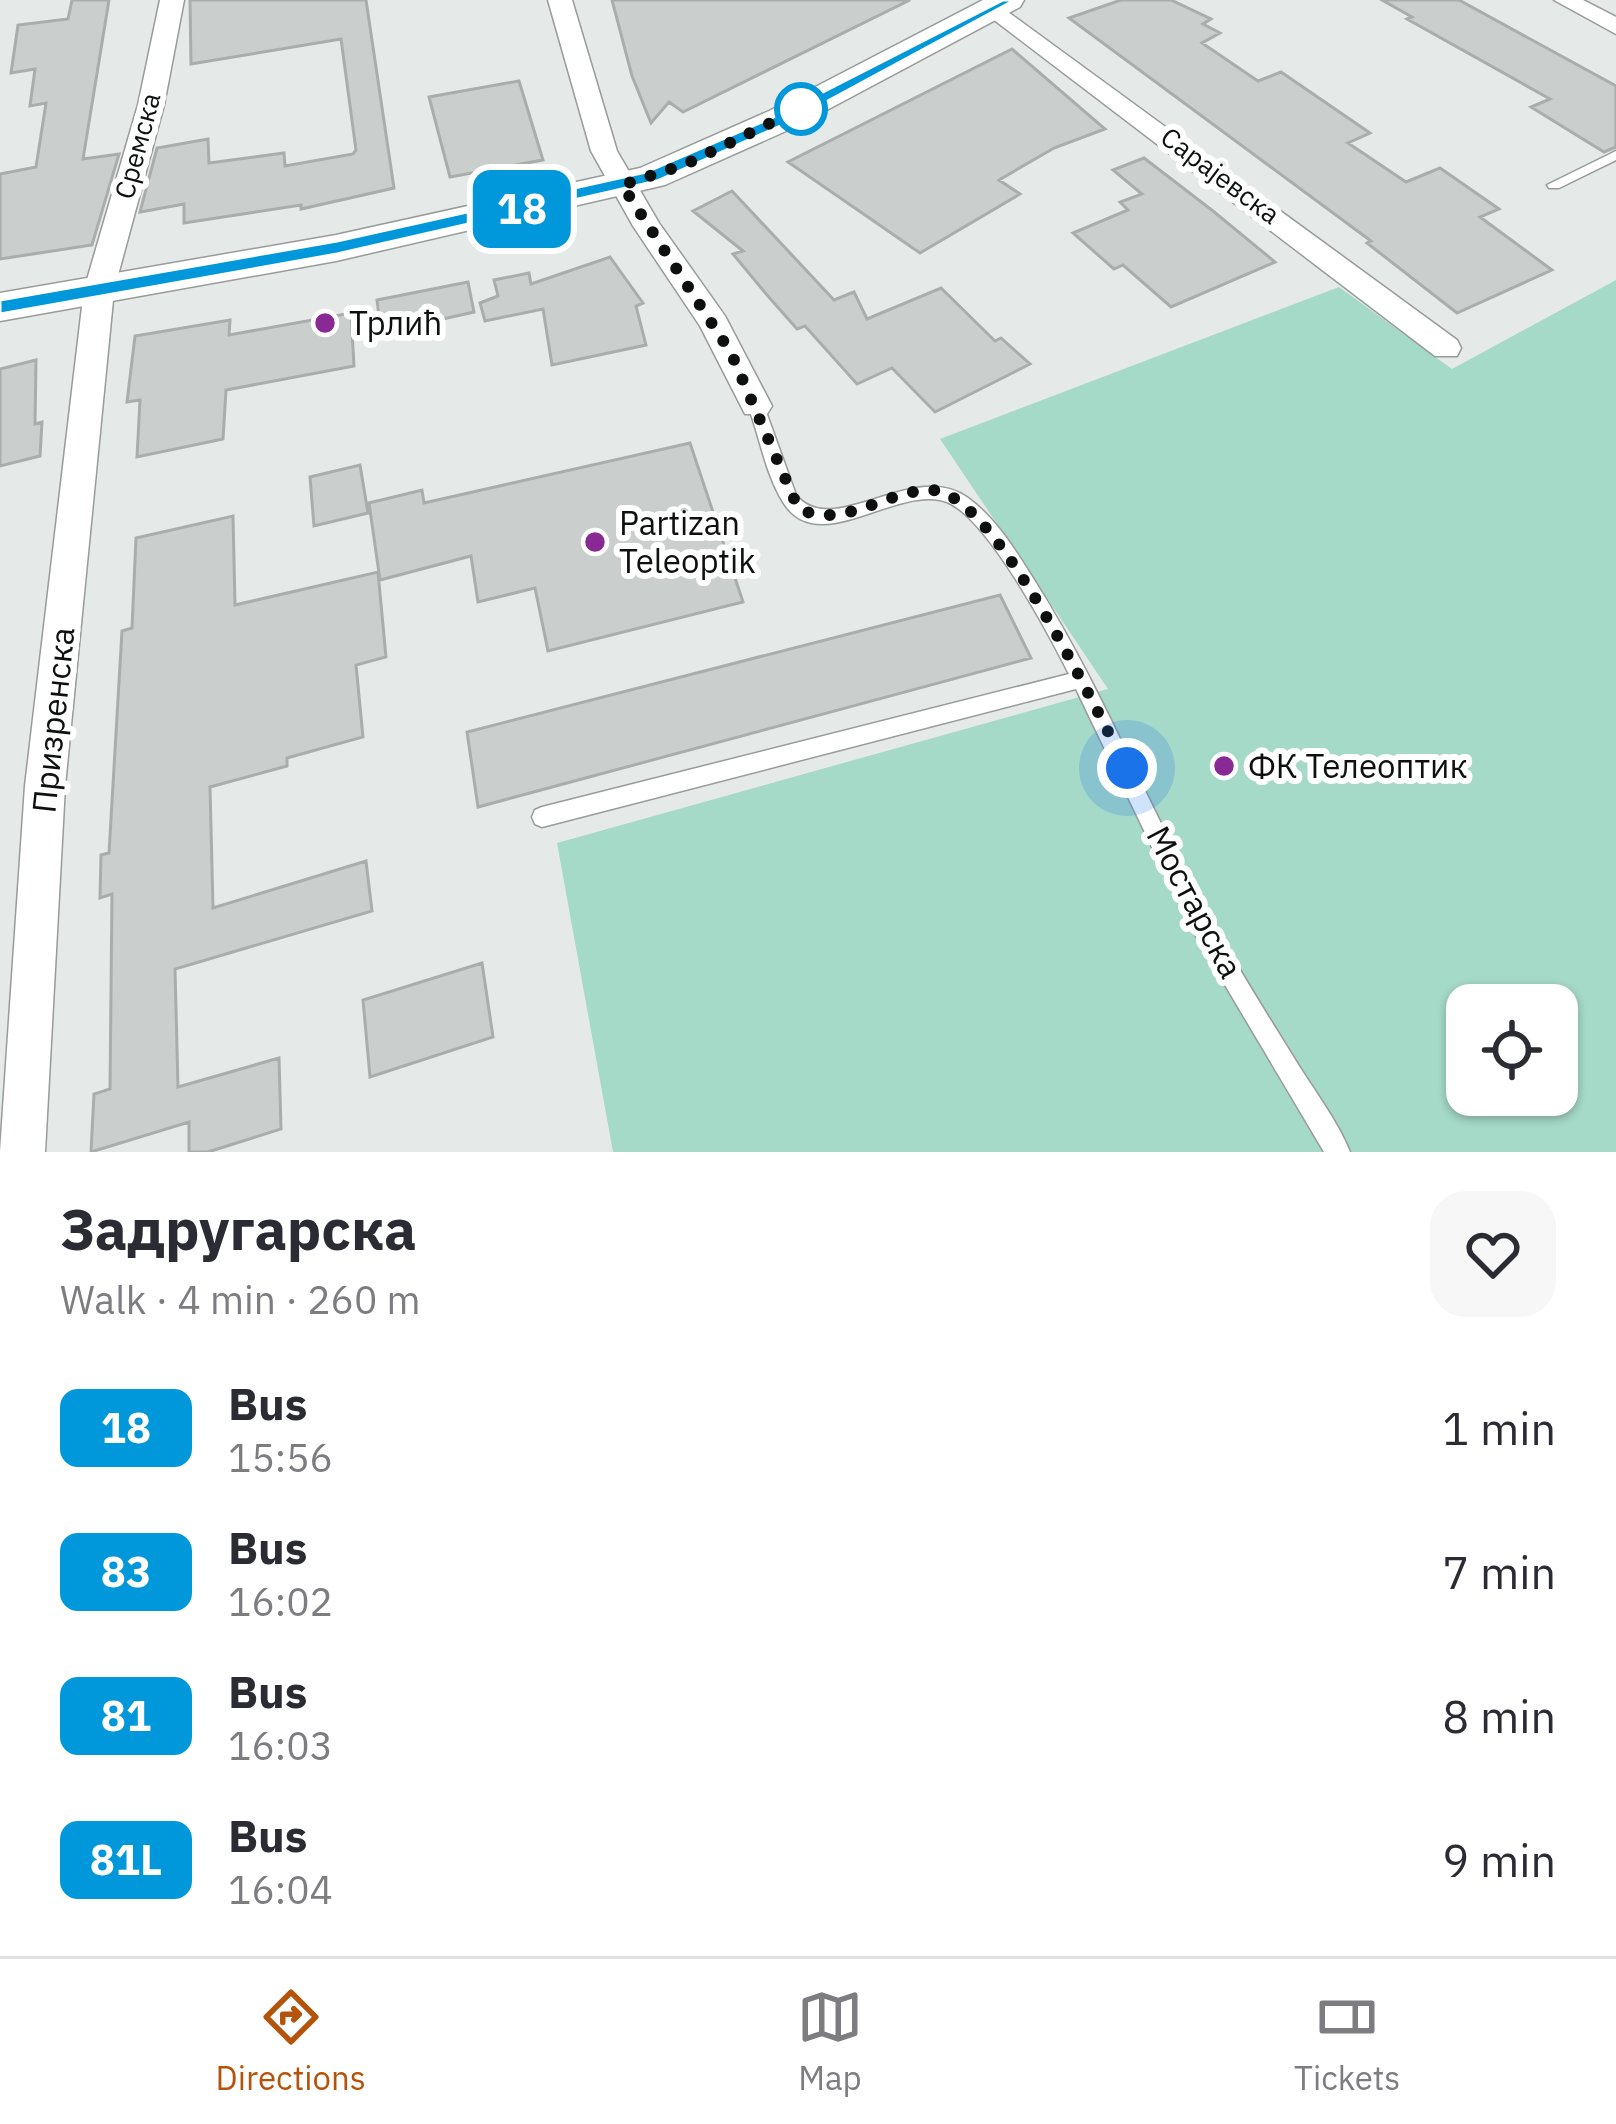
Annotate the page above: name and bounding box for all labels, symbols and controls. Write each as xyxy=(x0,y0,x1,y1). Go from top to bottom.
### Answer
unlabelled marker xyxy=(776,84,826,134)
street label: Сремска xyxy=(106,89,168,203)
street label: Сарајевска xyxy=(1154,119,1288,231)
line badge: 18 xyxy=(468,170,576,248)
text: 18 xyxy=(497,181,547,236)
place label: Трлић xyxy=(349,301,442,344)
marker: Трлић xyxy=(312,310,338,336)
place label: Partizan Teleoptik xyxy=(619,501,756,582)
marker: Partizan Teleoptik xyxy=(582,529,608,555)
street label: Призренска xyxy=(21,625,84,815)
your location xyxy=(1097,738,1157,798)
place label: ФК Телеоптик xyxy=(1248,744,1468,787)
marker: ФК Телеоптик xyxy=(1211,753,1237,779)
street label: Мостарска xyxy=(1137,818,1253,985)
map controls xyxy=(1446,984,1578,1116)
button: locate xyxy=(1446,984,1578,1116)
button: heart xyxy=(1430,1191,1556,1317)
text: Задругарска xyxy=(60,1192,417,1266)
text: Walk · 4 min · 260 m xyxy=(60,1274,421,1325)
text: Bus xyxy=(228,1374,308,1432)
text: 1 min xyxy=(1442,1399,1556,1457)
text: 18 xyxy=(101,1400,151,1455)
text: 15:56 xyxy=(228,1432,333,1483)
text: Bus xyxy=(228,1518,308,1576)
text: 7 min xyxy=(1442,1543,1556,1601)
text: 83 xyxy=(101,1544,151,1599)
text: 16:02 xyxy=(228,1576,333,1627)
text: Bus xyxy=(228,1662,308,1720)
text: 8 min xyxy=(1442,1687,1556,1745)
text: 81 xyxy=(101,1688,151,1743)
text: 16:03 xyxy=(228,1720,333,1771)
text: Bus xyxy=(228,1806,308,1864)
text: 9 min xyxy=(1442,1831,1556,1889)
text: 81L xyxy=(90,1832,162,1887)
text: 16:04 xyxy=(228,1864,333,1915)
tab: Directions xyxy=(216,1984,366,2099)
tab: Map xyxy=(797,1984,863,2099)
tab: Tickets xyxy=(1294,1984,1400,2099)

